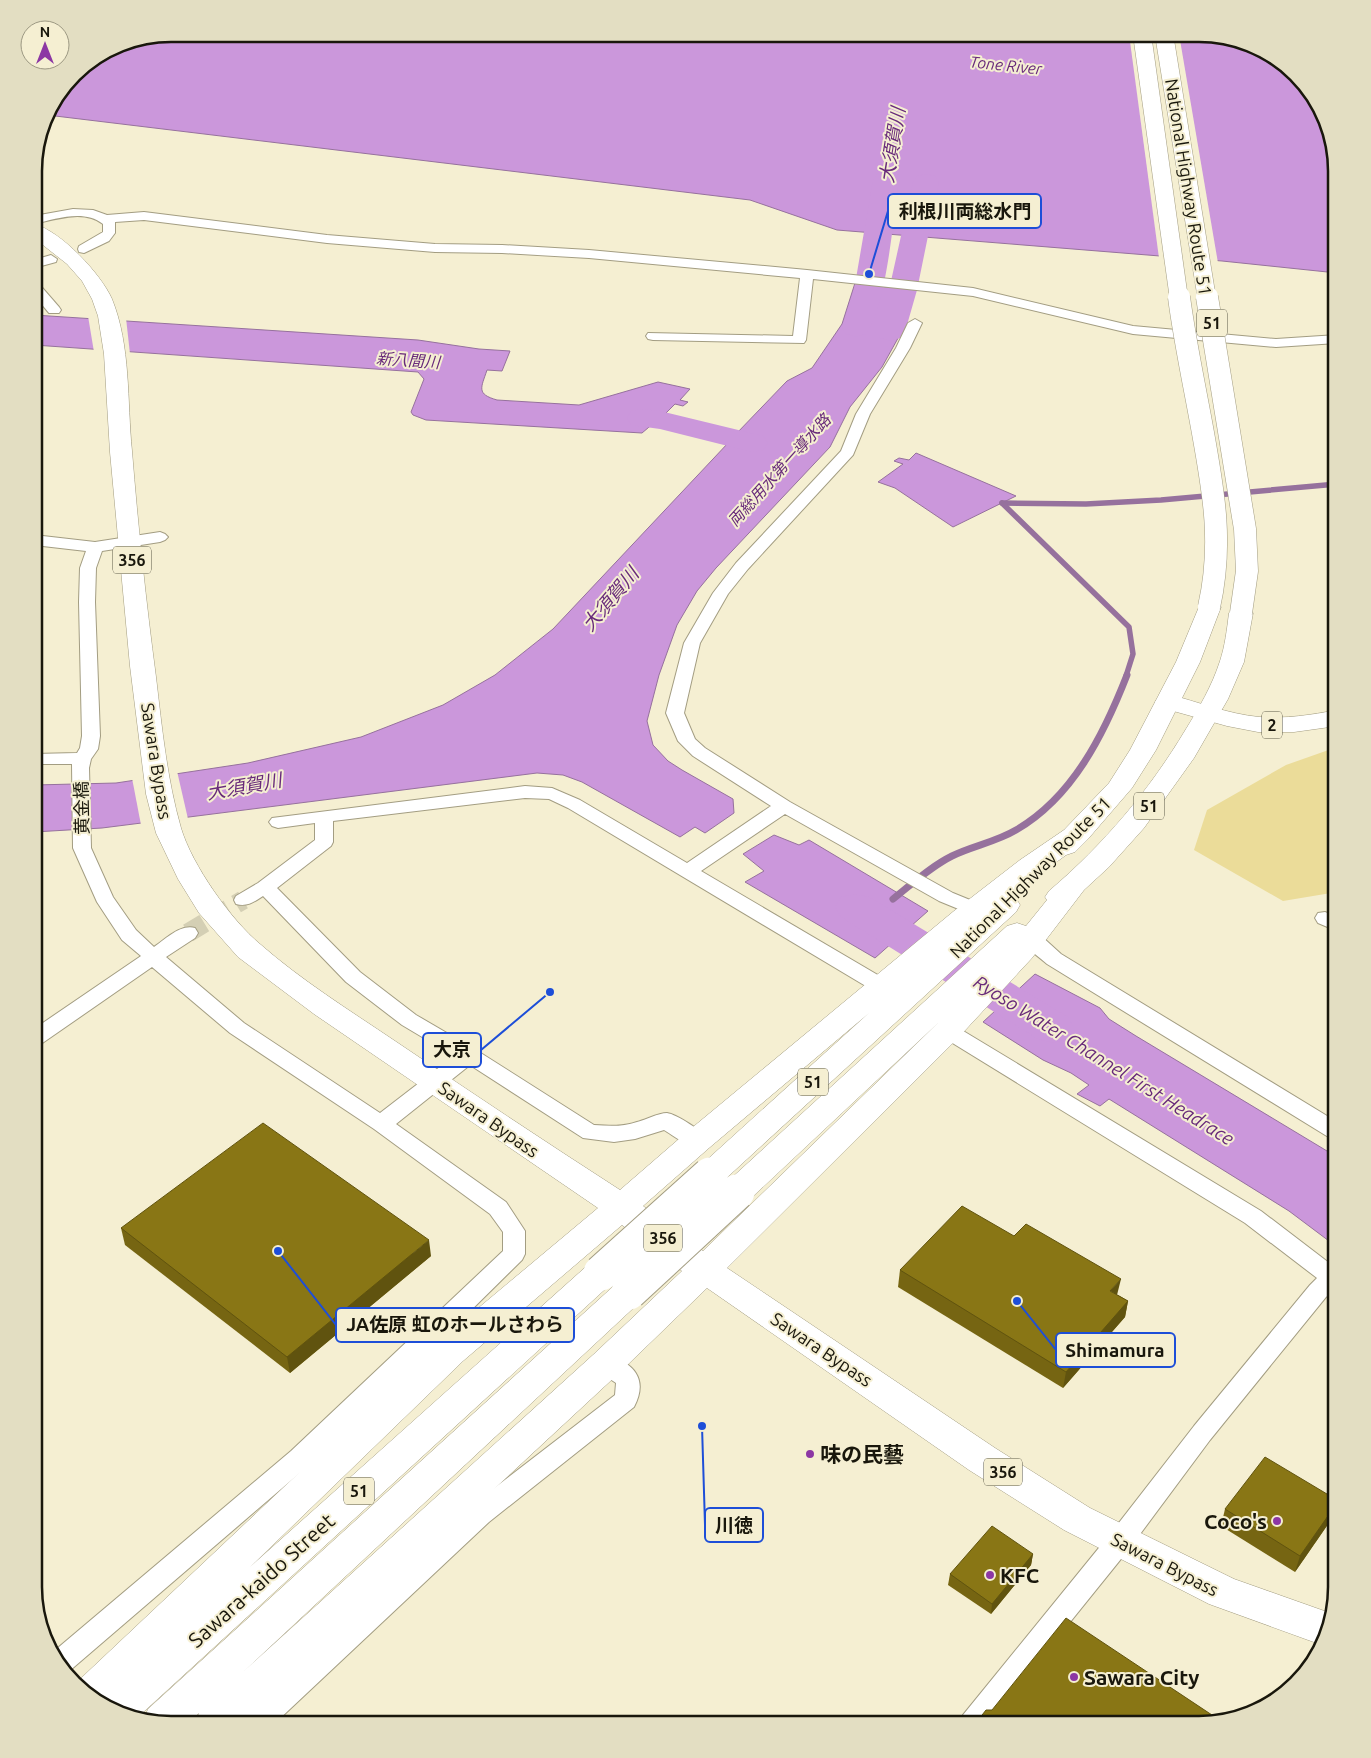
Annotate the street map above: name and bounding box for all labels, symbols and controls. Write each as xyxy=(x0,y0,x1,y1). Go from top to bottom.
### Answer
north arrow xyxy=(20,20,70,70)
text: N xyxy=(40,24,50,40)
water label: Tone River xyxy=(969,52,1044,78)
street label: National Highway Route 51 xyxy=(1162,77,1216,297)
water label: 大須賀川 xyxy=(875,104,909,184)
callout: 利根川両総水門 xyxy=(888,194,1041,228)
text: 利根川両総水門 xyxy=(898,200,1032,222)
road number: 51 xyxy=(1197,309,1227,336)
water label: 新八間川 xyxy=(375,349,443,371)
water label: 両総用水第一導水路 xyxy=(724,409,835,530)
road number: 356 xyxy=(113,546,151,574)
water label: 大須賀川 xyxy=(577,561,644,635)
street label: Sawara Bypass xyxy=(138,701,176,821)
road number: 2 xyxy=(1262,712,1282,738)
water label: 大須賀川 xyxy=(205,768,285,803)
street label: 黄金橋 xyxy=(71,781,91,835)
street label: National Highway Route 51 xyxy=(945,792,1115,962)
road number: 51 xyxy=(1134,792,1164,819)
water label: Ryoso Water Channel First Headrace xyxy=(970,970,1239,1150)
callout: 大京 xyxy=(423,1033,481,1067)
text: 大京 xyxy=(433,1038,471,1060)
road number: 51 xyxy=(798,1068,828,1096)
street label: Sawara Bypass xyxy=(435,1077,543,1161)
road number: 356 xyxy=(644,1224,682,1252)
callout: JA佐原 虹のホールさわら xyxy=(336,1308,574,1342)
street label: Sawara Bypass xyxy=(768,1308,876,1390)
text: JA佐原 虹のホールさわら xyxy=(346,1313,564,1335)
callout: Shimamura xyxy=(1056,1333,1175,1367)
text: Shimamura xyxy=(1065,1339,1165,1361)
place label: 味の民藝 xyxy=(820,1442,904,1466)
marker: 味の民藝 xyxy=(804,1448,816,1460)
road number: 356 xyxy=(984,1458,1022,1485)
road number: 51 xyxy=(344,1478,374,1504)
street label: Sawara-kaido Street xyxy=(183,1508,339,1652)
callout: 川徳 xyxy=(705,1508,763,1542)
place label: Coco's xyxy=(1204,1509,1267,1533)
text: 川徳 xyxy=(715,1514,753,1536)
marker: Coco's xyxy=(1271,1515,1283,1527)
street label: Sawara Bypass xyxy=(1108,1528,1222,1600)
place label: KFC xyxy=(1000,1563,1039,1587)
marker: KFC xyxy=(984,1569,996,1581)
place label: Sawara City xyxy=(1084,1665,1200,1689)
marker: Sawara City xyxy=(1068,1671,1080,1683)

